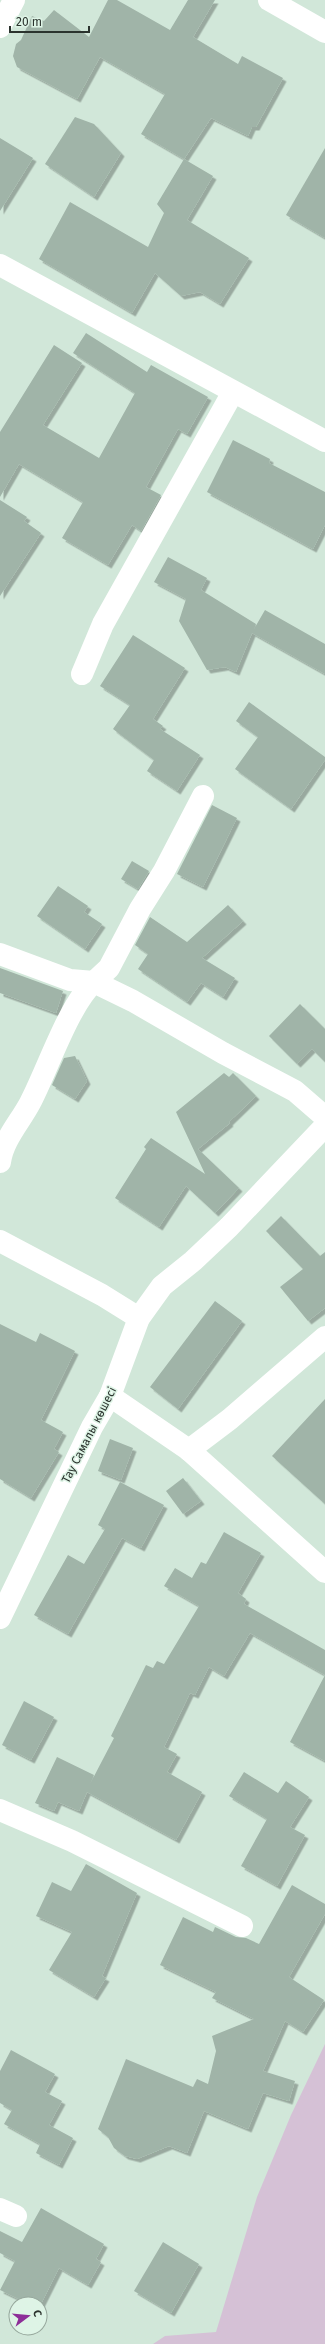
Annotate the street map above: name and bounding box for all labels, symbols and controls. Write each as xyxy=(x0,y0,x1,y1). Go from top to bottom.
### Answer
scale bar xyxy=(10,8,89,34)
text: 20 m xyxy=(16,15,42,29)
street label: Тау Самалы көшесі xyxy=(59,1385,119,1485)
north arrow xyxy=(8,2296,48,2336)
text: С xyxy=(30,2309,44,2319)

